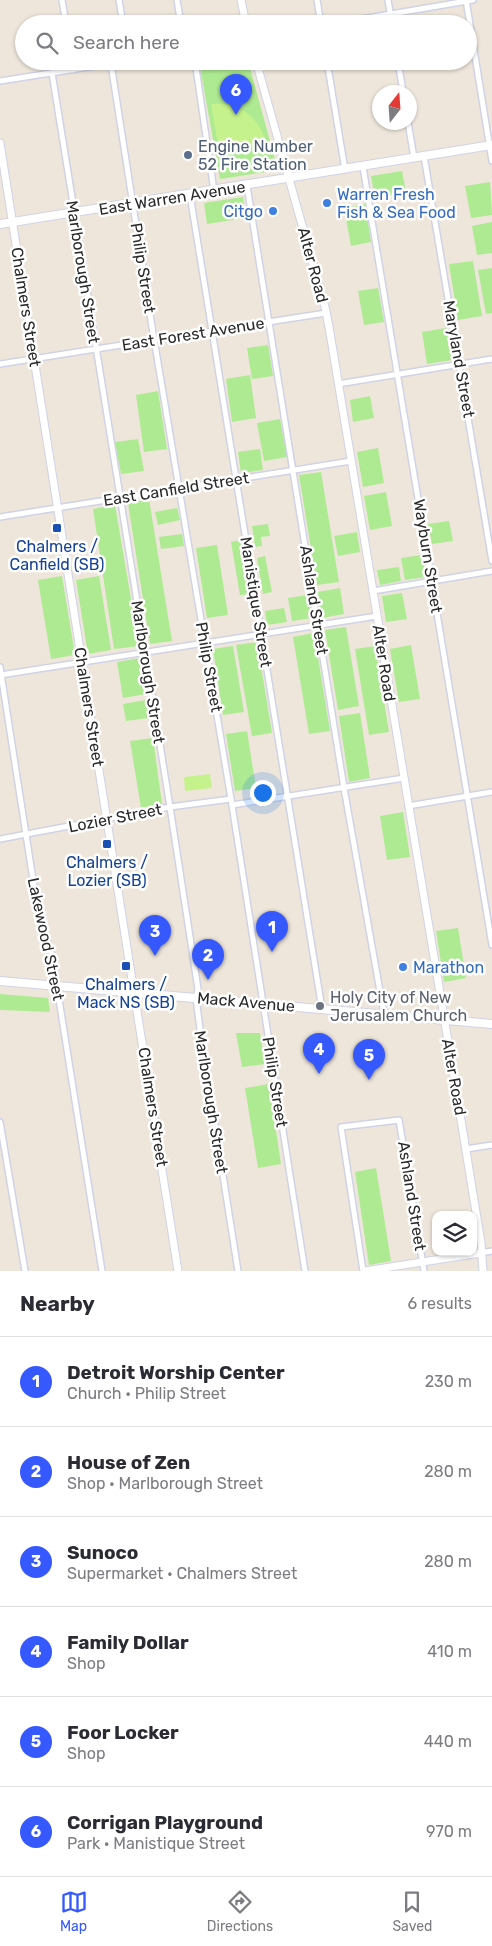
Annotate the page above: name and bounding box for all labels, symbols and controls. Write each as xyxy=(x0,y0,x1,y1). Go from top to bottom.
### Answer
search box xyxy=(15,15,477,70)
icon: search xyxy=(33,29,61,57)
text: Search here xyxy=(73,31,180,54)
pin: 6 xyxy=(220,74,252,115)
north arrow xyxy=(372,85,417,130)
place label: Engine Number 52 Fire Station xyxy=(198,137,313,174)
marker: Engine Number 52 Fire Station xyxy=(182,149,194,161)
street label: East Warren Avenue xyxy=(97,177,247,219)
place label: Warren Fresh Fish & Sea Food xyxy=(337,185,456,222)
marker: Warren Fresh Fish & Sea Food xyxy=(321,197,333,209)
street label: Marlborough Street xyxy=(62,199,104,345)
place label: Citgo xyxy=(223,202,263,221)
marker: Citgo xyxy=(267,205,279,217)
street label: Philip Street xyxy=(126,221,160,315)
street label: Alter Road xyxy=(294,225,332,305)
street label: Chalmers Street xyxy=(7,246,45,368)
street label: Maryland Street xyxy=(439,299,479,419)
street label: East Forest Avenue xyxy=(120,313,266,355)
street label: East Canfield Street xyxy=(102,468,250,510)
street label: Wayburn Street xyxy=(410,498,446,614)
marker: Chalmers / Canfield (SB) xyxy=(51,522,63,534)
street label: Manistique Street xyxy=(236,535,276,669)
place label: Chalmers / Canfield (SB) xyxy=(10,537,104,574)
street label: Ashland Street xyxy=(296,544,332,656)
street label: Marlborough Street xyxy=(127,599,169,745)
street label: Philip Street xyxy=(192,620,226,714)
street label: Alter Road xyxy=(369,623,399,703)
street label: Chalmers Street xyxy=(70,646,108,768)
your location xyxy=(250,780,276,806)
street label: Lozier Street xyxy=(67,800,163,836)
marker: Chalmers / Lozier (SB) xyxy=(101,838,113,850)
place label: Chalmers / Lozier (SB) xyxy=(66,853,148,890)
street label: Lakewood Street xyxy=(24,876,68,1002)
pin: 1 xyxy=(256,911,288,952)
pin: 3 xyxy=(139,915,171,956)
pin: 2 xyxy=(192,939,224,980)
place label: Marathon xyxy=(413,958,484,977)
marker: Chalmers / Mack NS (SB) xyxy=(120,960,132,972)
marker: Marathon xyxy=(397,961,409,973)
place label: Chalmers / Mack NS (SB) xyxy=(77,975,175,1012)
street label: Mack Avenue xyxy=(196,988,296,1016)
place label: Holy City of New Jerusalem Church xyxy=(330,988,467,1025)
marker: Holy City of New Jerusalem Church xyxy=(314,1000,326,1012)
street label: Marlborough Street xyxy=(190,1029,232,1175)
pin: 4 xyxy=(303,1033,335,1074)
street label: Philip Street xyxy=(258,1035,292,1129)
street label: Alter Road xyxy=(438,1037,470,1117)
pin: 5 xyxy=(353,1039,385,1080)
street label: Chalmers Street xyxy=(134,1046,172,1168)
street label: Ashland Street xyxy=(394,1140,430,1252)
map controls xyxy=(432,1211,477,1256)
button: layers xyxy=(432,1211,477,1256)
text: Nearby xyxy=(20,1291,95,1316)
text: 6 results xyxy=(407,1294,472,1313)
text: Detroit Worship Center xyxy=(67,1361,285,1384)
text: 1 xyxy=(32,1372,40,1391)
text: 230 m xyxy=(425,1372,472,1391)
text: Church · Philip Street xyxy=(67,1384,226,1403)
text: House of Zen xyxy=(67,1451,190,1474)
text: 2 xyxy=(31,1462,41,1481)
text: 280 m xyxy=(424,1462,472,1481)
text: Shop · Marlborough Street xyxy=(67,1474,263,1493)
text: Sunoco xyxy=(67,1541,138,1564)
text: 3 xyxy=(31,1552,41,1571)
text: 280 m xyxy=(424,1552,472,1571)
text: Supermarket · Chalmers Street xyxy=(67,1564,297,1583)
text: Family Dollar xyxy=(67,1631,189,1654)
text: 4 xyxy=(31,1642,41,1661)
text: 410 m xyxy=(427,1642,472,1661)
text: Shop xyxy=(67,1654,105,1673)
text: Foor Locker xyxy=(67,1721,179,1744)
text: 5 xyxy=(31,1732,41,1751)
text: 440 m xyxy=(424,1732,472,1751)
text: Shop xyxy=(67,1744,105,1763)
text: Corrigan Playground xyxy=(67,1811,263,1834)
text: 6 xyxy=(31,1822,41,1841)
text: 970 m xyxy=(426,1822,472,1841)
text: Park · Manistique Street xyxy=(67,1834,245,1853)
tab: Map xyxy=(60,1888,88,1935)
tab: Directions xyxy=(207,1888,273,1935)
tab: Saved xyxy=(392,1888,432,1935)

